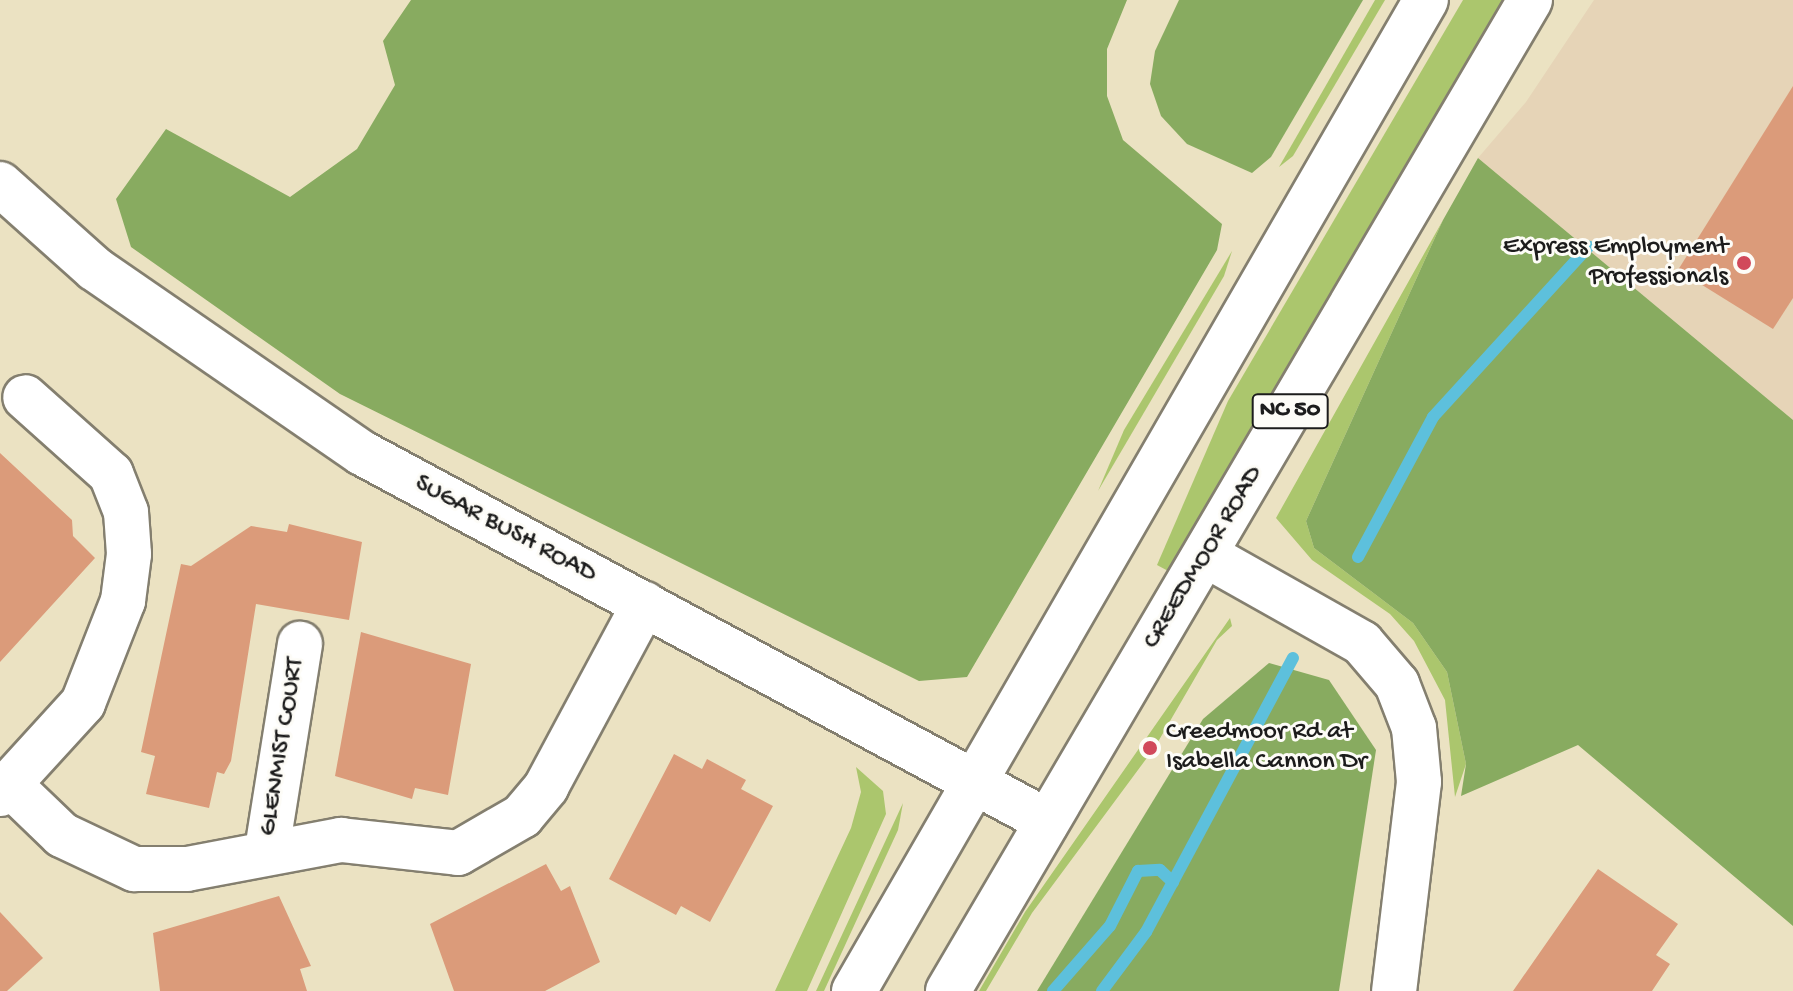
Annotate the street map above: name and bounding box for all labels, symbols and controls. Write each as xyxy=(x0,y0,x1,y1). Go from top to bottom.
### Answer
place label: Express Employment Professionals xyxy=(1503,232,1728,294)
marker: Express Employment Professionals xyxy=(1735,254,1753,272)
road number: NC 50 xyxy=(1250,391,1330,431)
street label: CREEDMOOR ROAD xyxy=(1137,461,1271,655)
street label: SUGAR BUSH ROAD xyxy=(409,469,601,591)
street label: GLENMIST COURT xyxy=(254,656,312,838)
place label: Creedmoor Rd at Isabella Cannon Dr xyxy=(1166,717,1367,778)
marker: Creedmoor Rd at Isabella Cannon Dr xyxy=(1141,739,1159,757)

